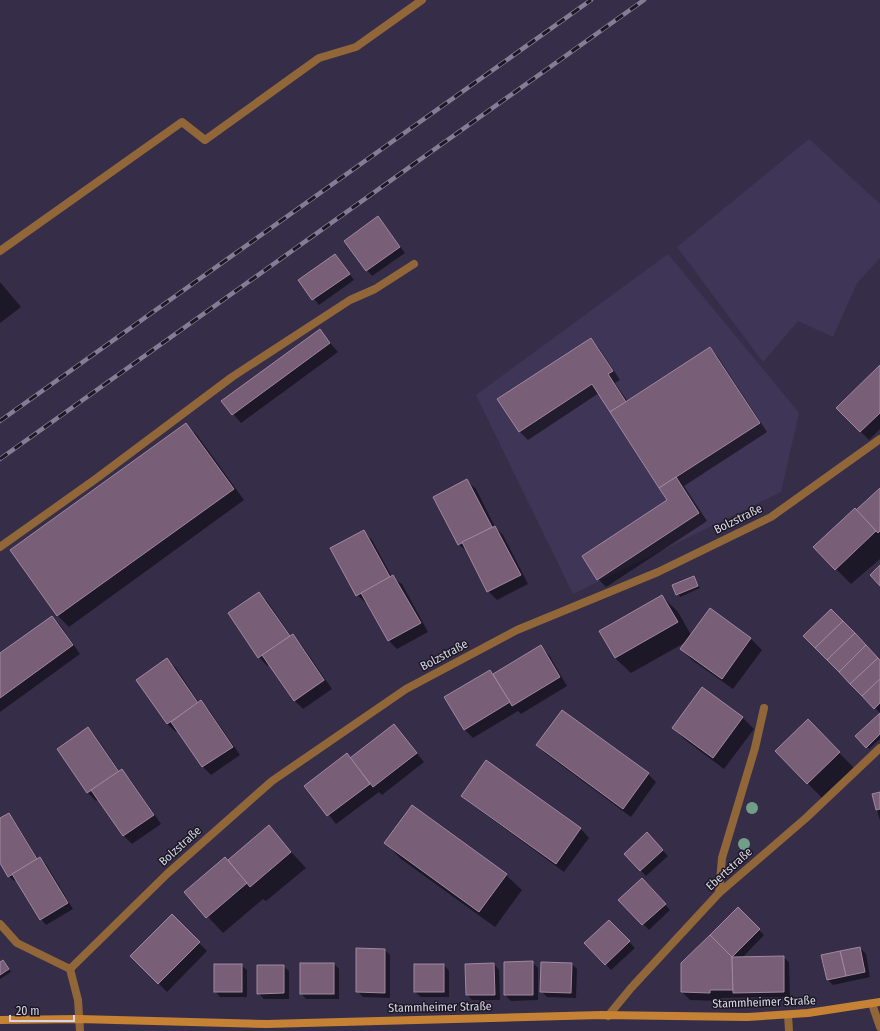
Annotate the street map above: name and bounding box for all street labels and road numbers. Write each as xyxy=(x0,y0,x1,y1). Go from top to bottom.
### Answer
street label: Bolzstraße xyxy=(712,501,764,537)
street label: Bolzstraße xyxy=(418,637,470,673)
street label: Bolzstraße xyxy=(156,823,204,869)
street label: Ebertstraße xyxy=(703,845,755,893)
street label: Stammheimer Straße xyxy=(712,993,816,1011)
street label: Stammheimer Straße xyxy=(388,999,492,1015)

